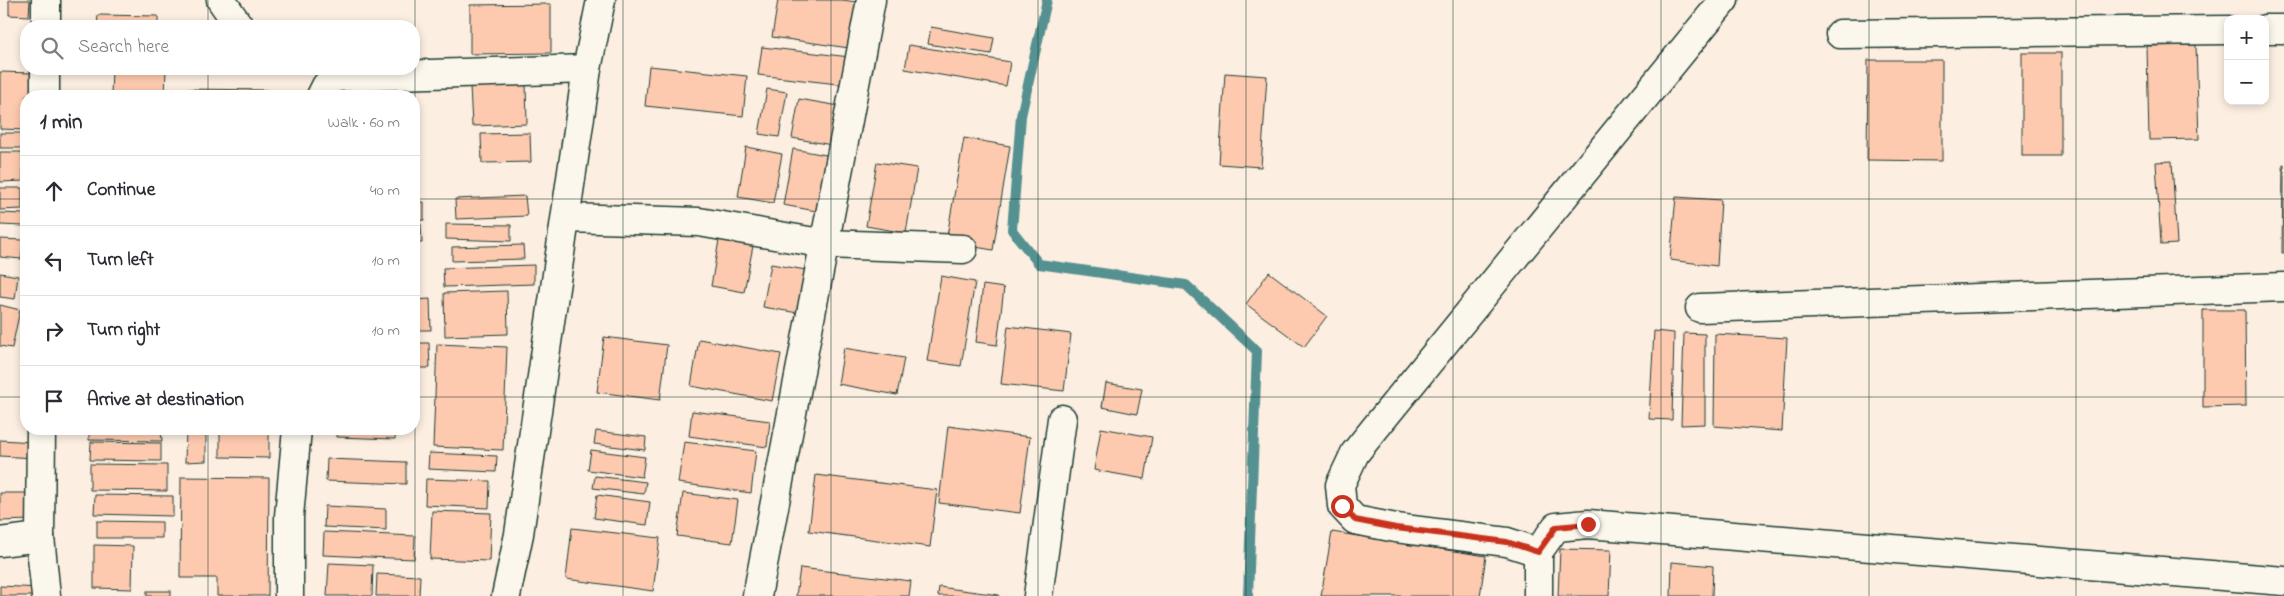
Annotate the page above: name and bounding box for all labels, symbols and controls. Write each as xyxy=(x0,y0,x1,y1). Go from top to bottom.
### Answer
map controls xyxy=(2224,15,2269,105)
button: + xyxy=(2224,15,2269,60)
search box xyxy=(20,20,420,75)
icon: search xyxy=(38,34,66,62)
text: Search here xyxy=(78,34,169,61)
button: − xyxy=(2224,60,2269,105)
text: 1 min xyxy=(40,108,82,138)
text: Walk · 60 m xyxy=(327,111,400,135)
icon: ahead xyxy=(40,177,68,205)
text: Continue xyxy=(87,177,155,204)
text: 40 m xyxy=(370,179,400,203)
icon: left xyxy=(40,247,68,275)
text: Turn left xyxy=(87,247,154,274)
text: 10 m xyxy=(372,249,400,273)
icon: right xyxy=(40,317,68,345)
text: Turn right xyxy=(87,317,160,344)
text: 10 m xyxy=(372,319,400,343)
icon: arrive xyxy=(40,387,68,415)
text: Arrive at destination xyxy=(87,387,244,414)
route start xyxy=(1331,495,1354,518)
route end xyxy=(1577,513,1600,536)

